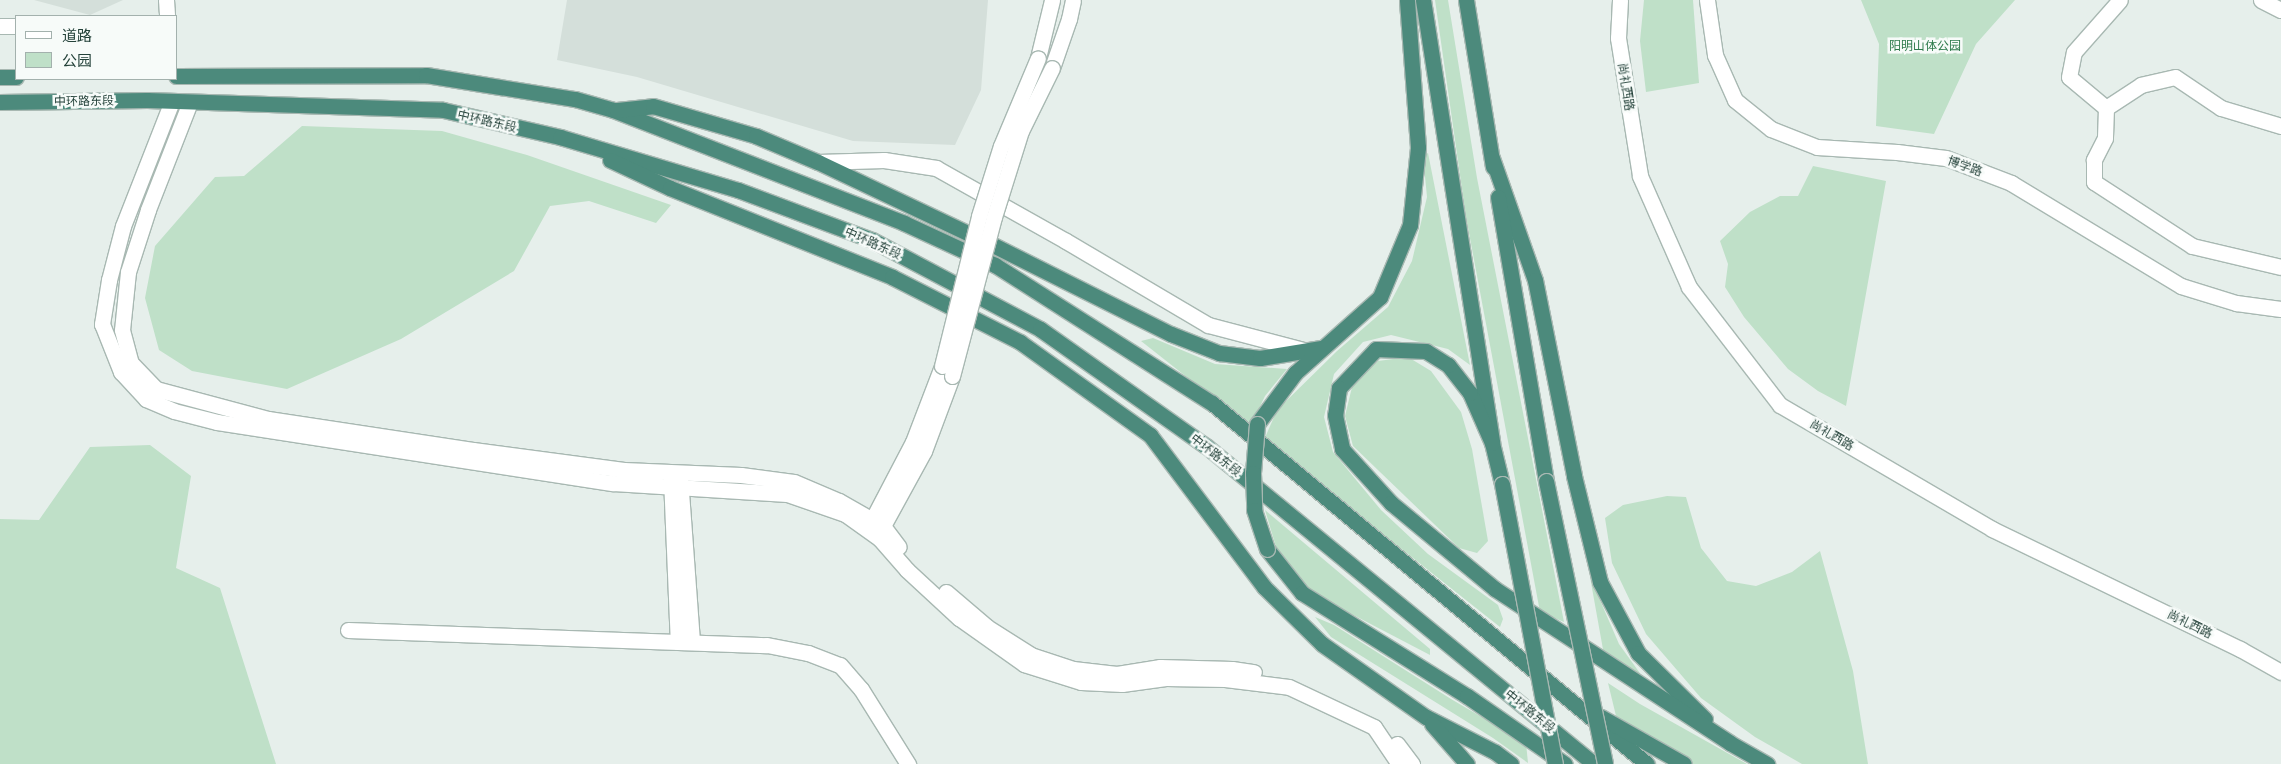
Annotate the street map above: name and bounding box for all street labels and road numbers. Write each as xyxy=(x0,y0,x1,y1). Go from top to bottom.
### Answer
street label: 尚礼西路 xyxy=(1615,62,1637,112)
street label: 中环路东段 xyxy=(54,93,114,109)
street label: 中环路东段 xyxy=(456,107,518,135)
street label: 博学路 xyxy=(1946,153,1984,179)
street label: 中环路东段 xyxy=(843,224,903,262)
street label: 尚礼西路 xyxy=(1808,417,1856,453)
street label: 中环路东段 xyxy=(1188,431,1244,479)
street label: 尚礼西路 xyxy=(2165,607,2215,641)
street label: 中环路东段 xyxy=(1502,687,1558,735)

